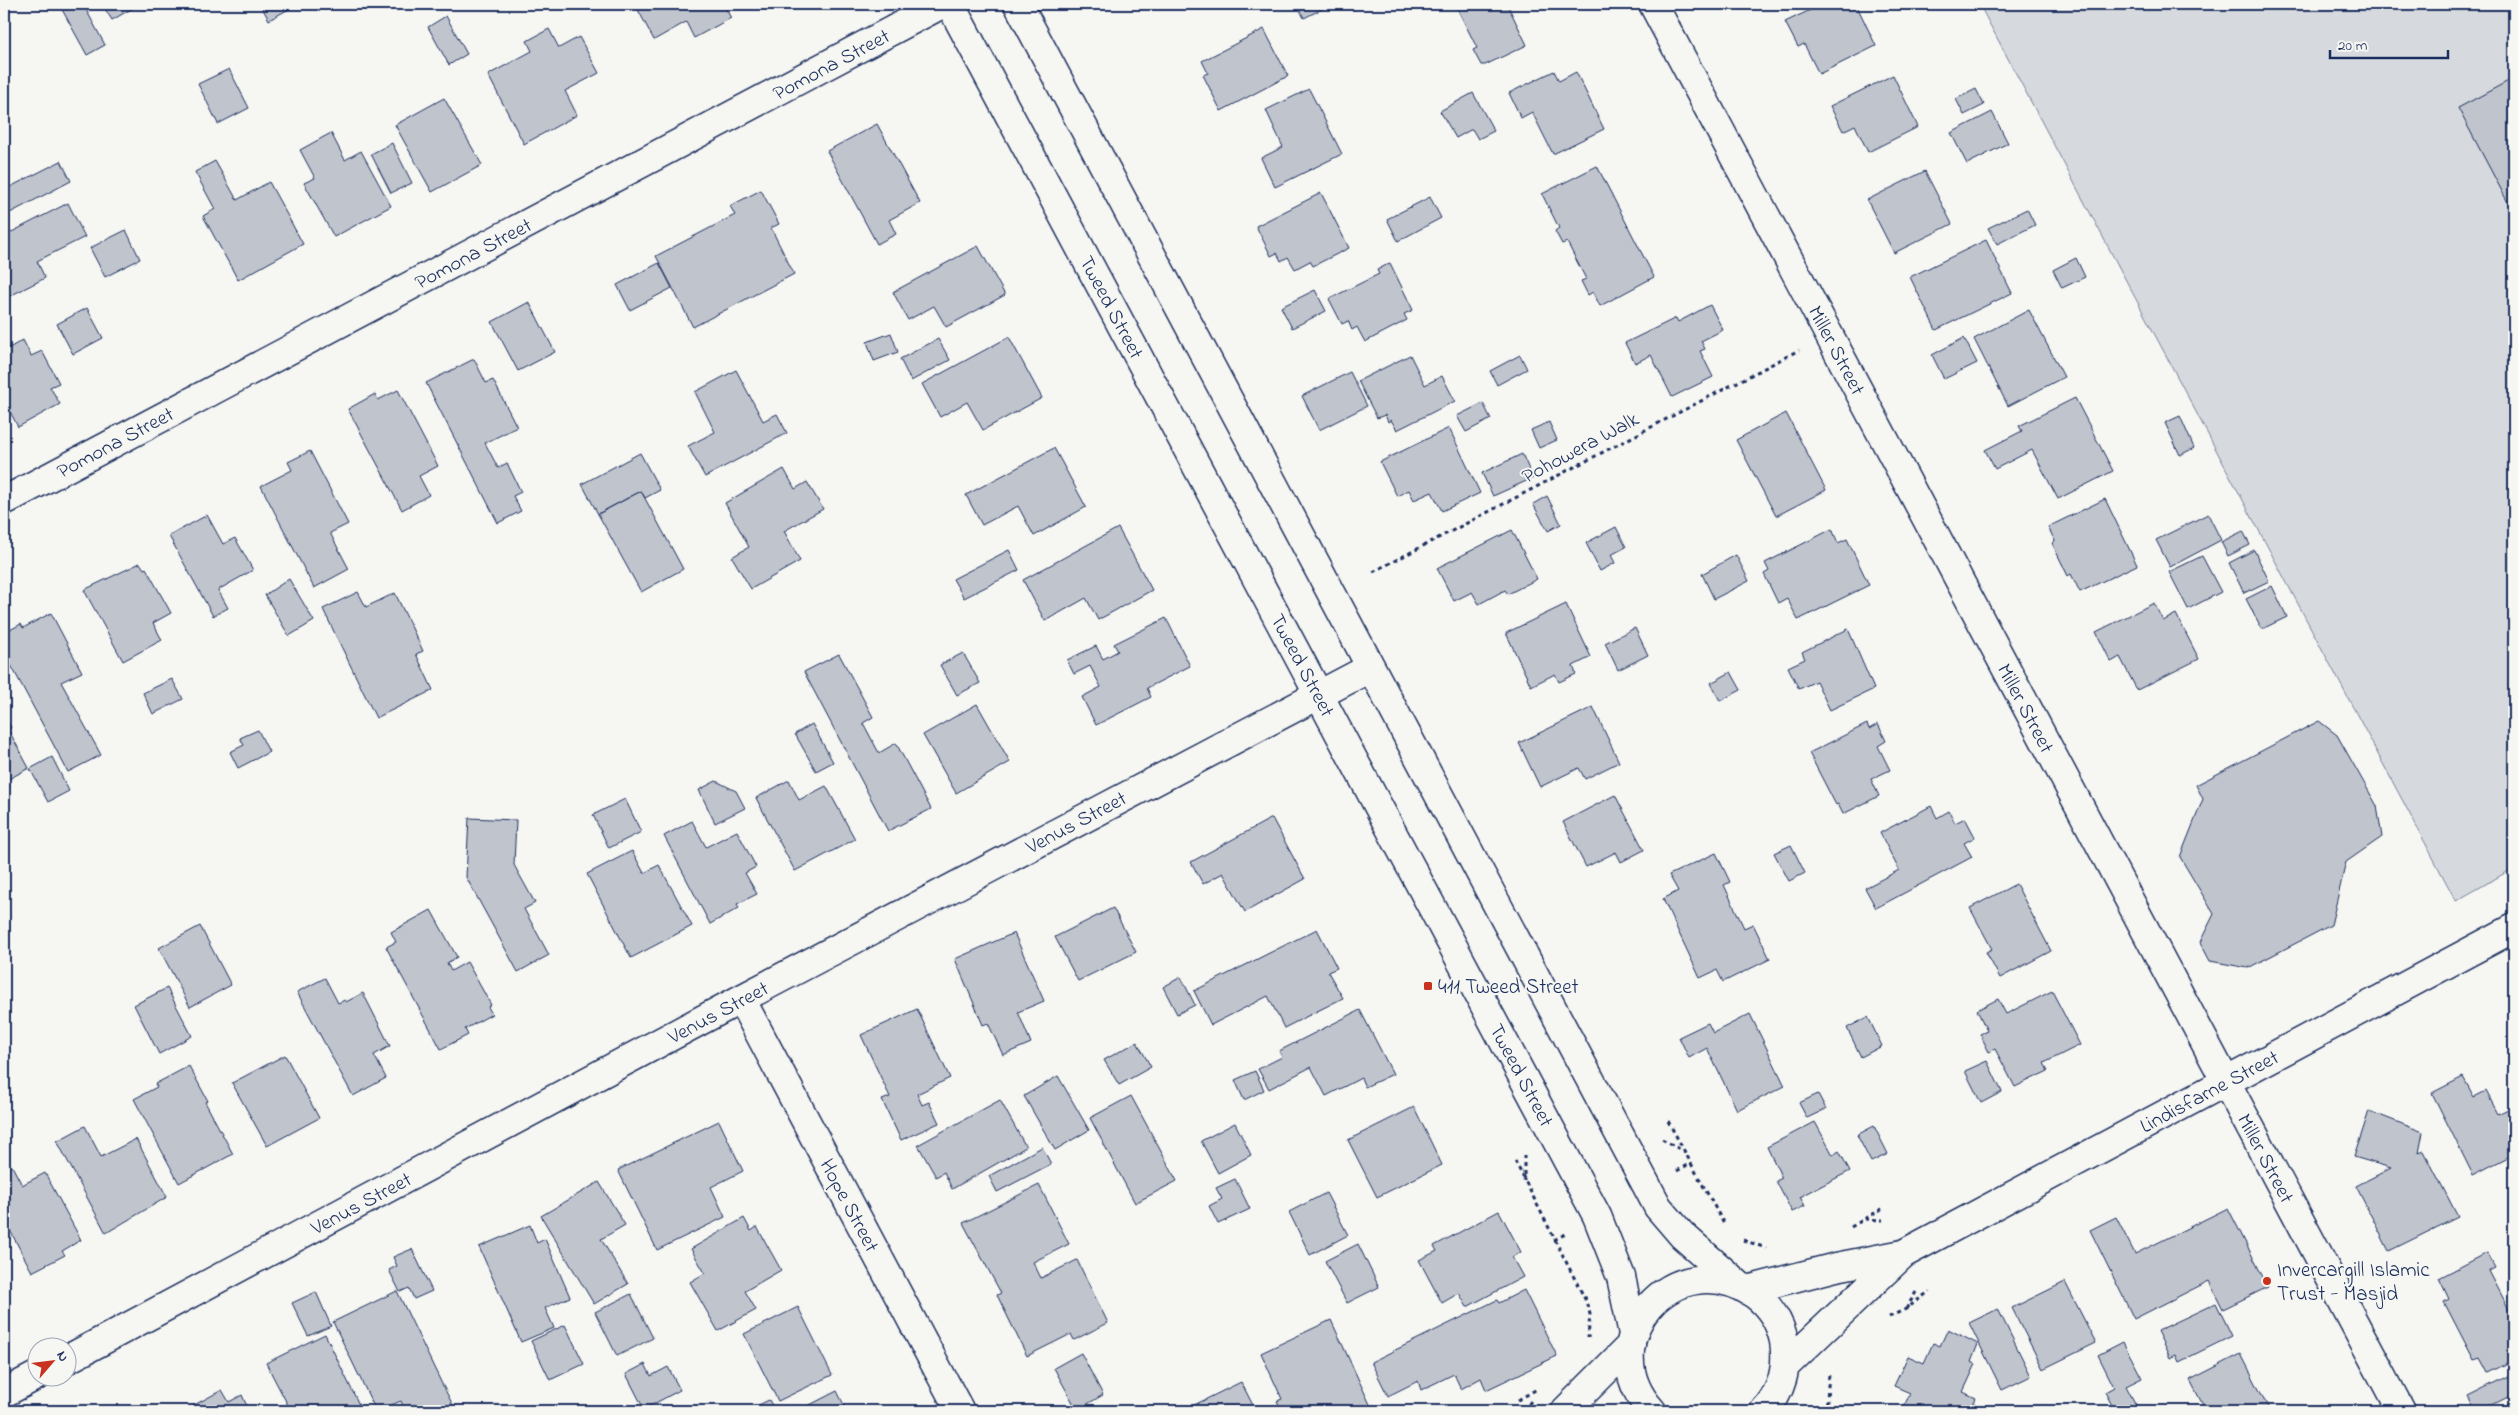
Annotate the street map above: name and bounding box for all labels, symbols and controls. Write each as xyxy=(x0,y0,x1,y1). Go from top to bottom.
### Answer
street label: Pomona Street xyxy=(768,22,896,109)
scale bar xyxy=(2330,28,2448,60)
text: 20 m xyxy=(2338,35,2368,57)
street label: Pomona Street xyxy=(410,211,538,298)
street label: Tweed Street xyxy=(1070,251,1150,365)
street label: Miller Street xyxy=(1799,301,1871,401)
street label: Pomona Street xyxy=(52,400,180,487)
street label: Pohowera Walk xyxy=(1517,405,1646,492)
street label: Tweed Street xyxy=(1261,609,1341,723)
street label: Miller Street xyxy=(1988,659,2060,759)
street label: Venus Street xyxy=(1020,785,1133,863)
place label: 411 Tweed Street xyxy=(1438,973,1579,1003)
street label: Venus Street xyxy=(662,975,775,1053)
marker: 411 Tweed Street xyxy=(1422,980,1434,992)
street label: Tweed Street xyxy=(1480,1019,1560,1133)
street label: Lindisfarne Street xyxy=(2135,1043,2285,1142)
street label: Miller Street xyxy=(2228,1109,2300,1209)
street label: Hope Street xyxy=(811,1154,885,1258)
street label: Venus Street xyxy=(305,1166,418,1244)
place label: Invercargill Islamic Trust - Masjid xyxy=(2277,1256,2430,1310)
marker: Invercargill Islamic Trust - Masjid xyxy=(2261,1275,2273,1287)
north arrow xyxy=(28,1338,78,1388)
text: N xyxy=(51,1347,74,1366)

